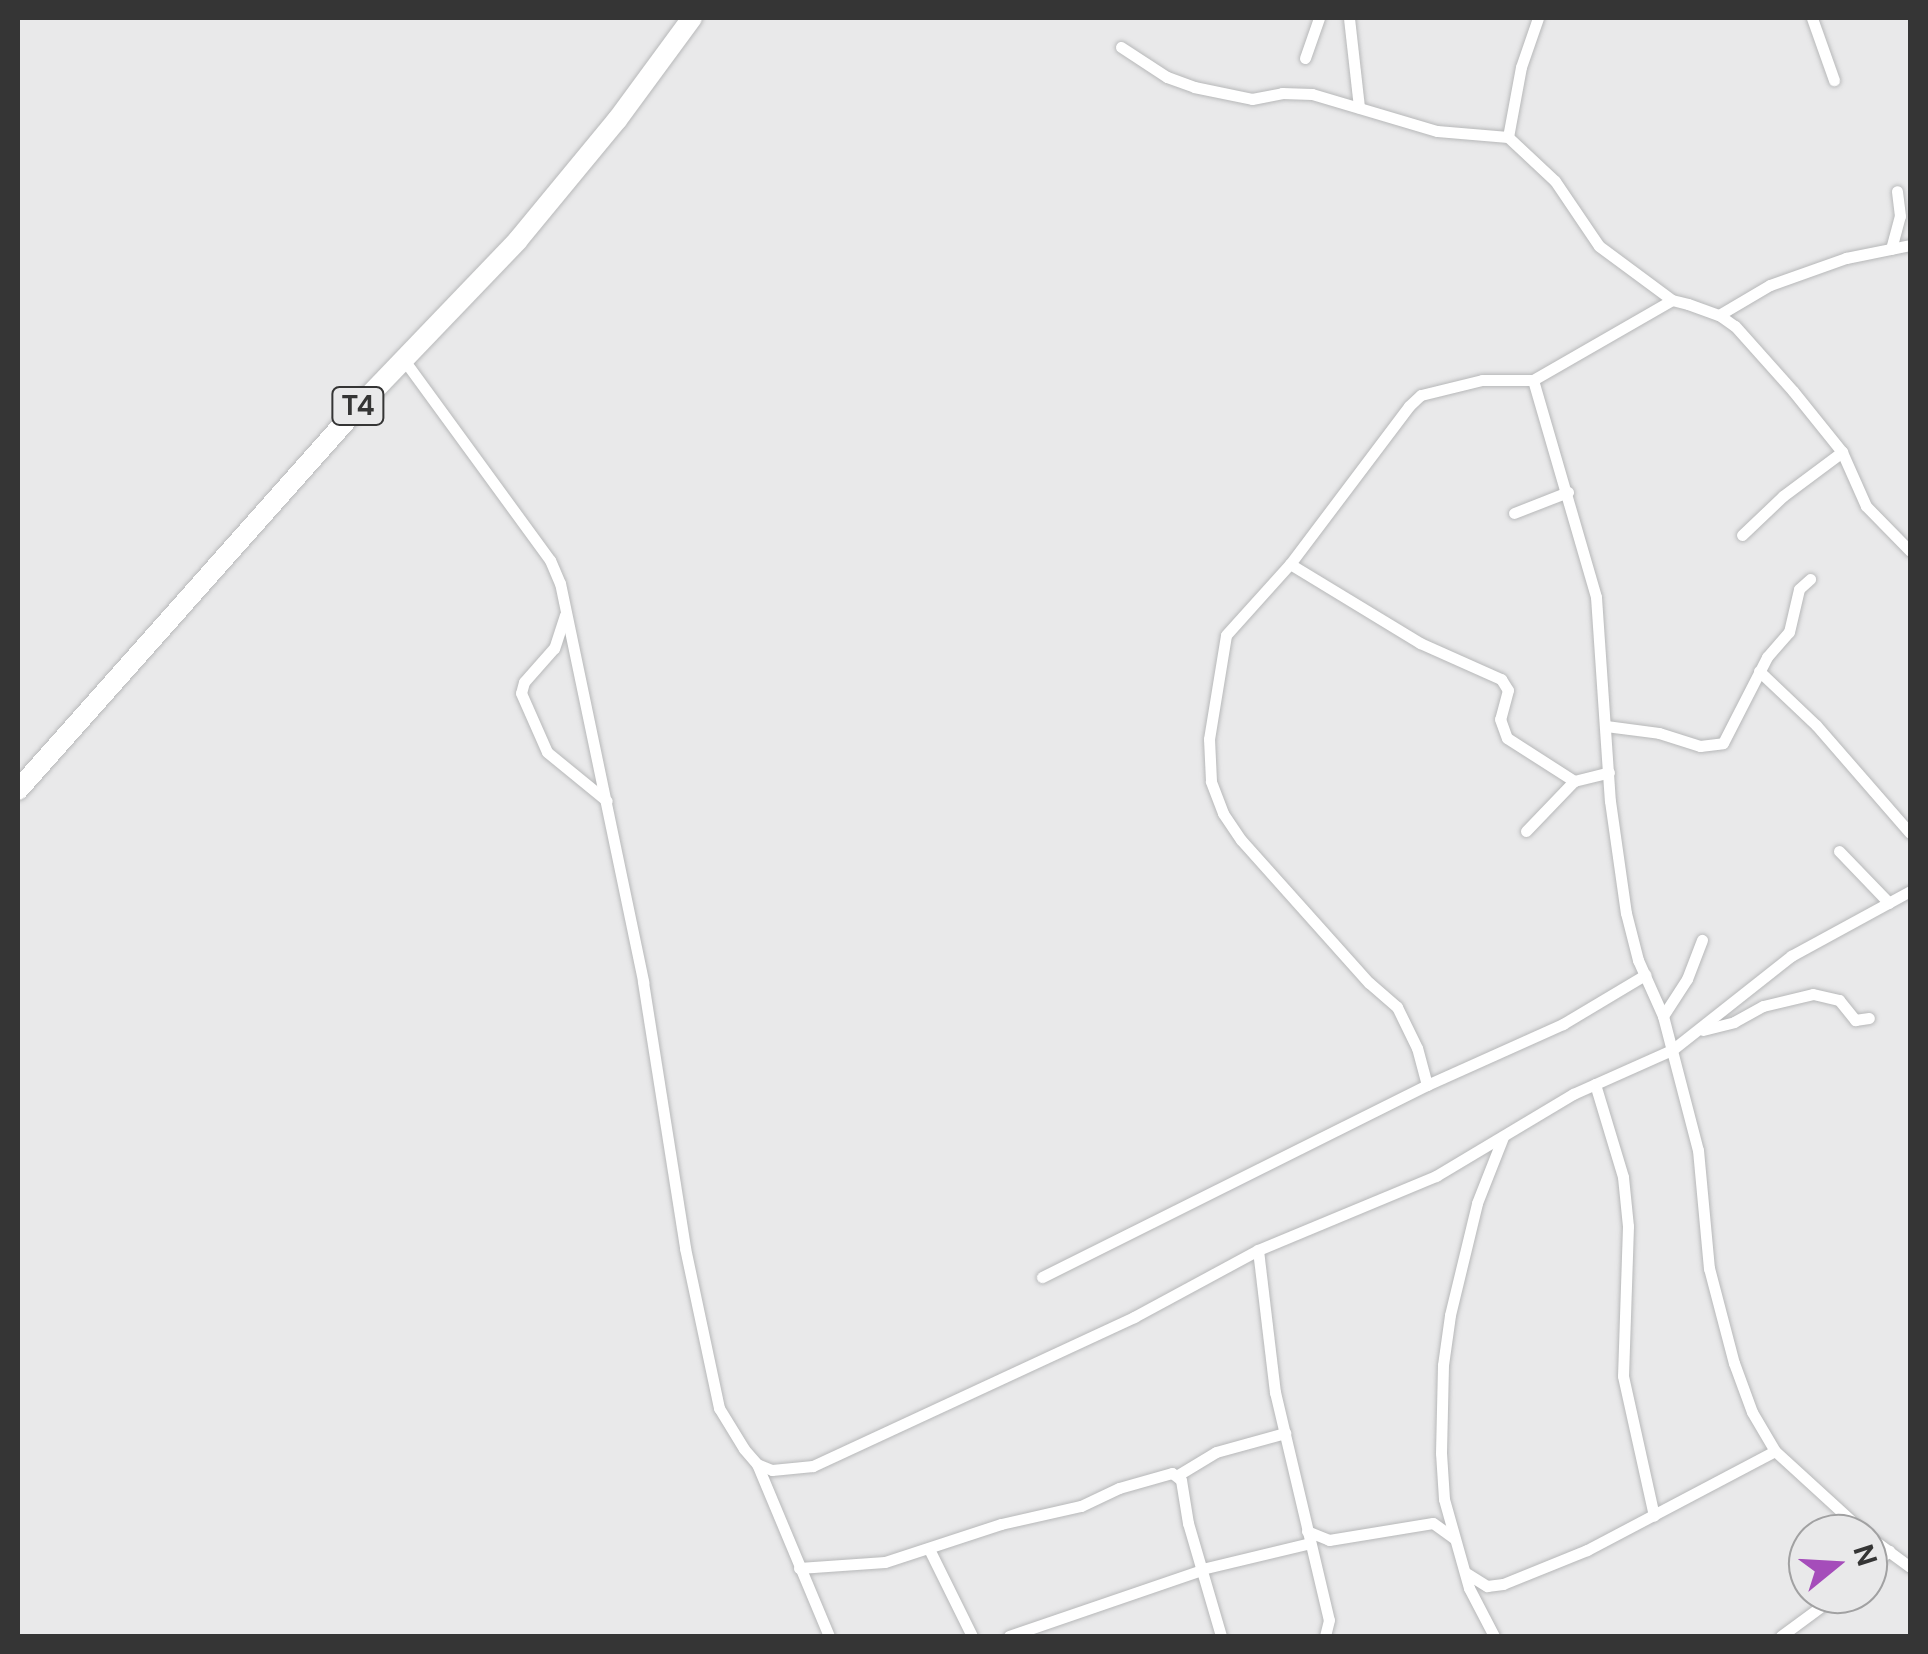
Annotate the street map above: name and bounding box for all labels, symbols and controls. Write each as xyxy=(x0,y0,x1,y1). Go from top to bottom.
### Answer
road number: T4 xyxy=(330,383,386,429)
north arrow xyxy=(1788,1514,1888,1614)
text: N xyxy=(1844,1540,1886,1571)

